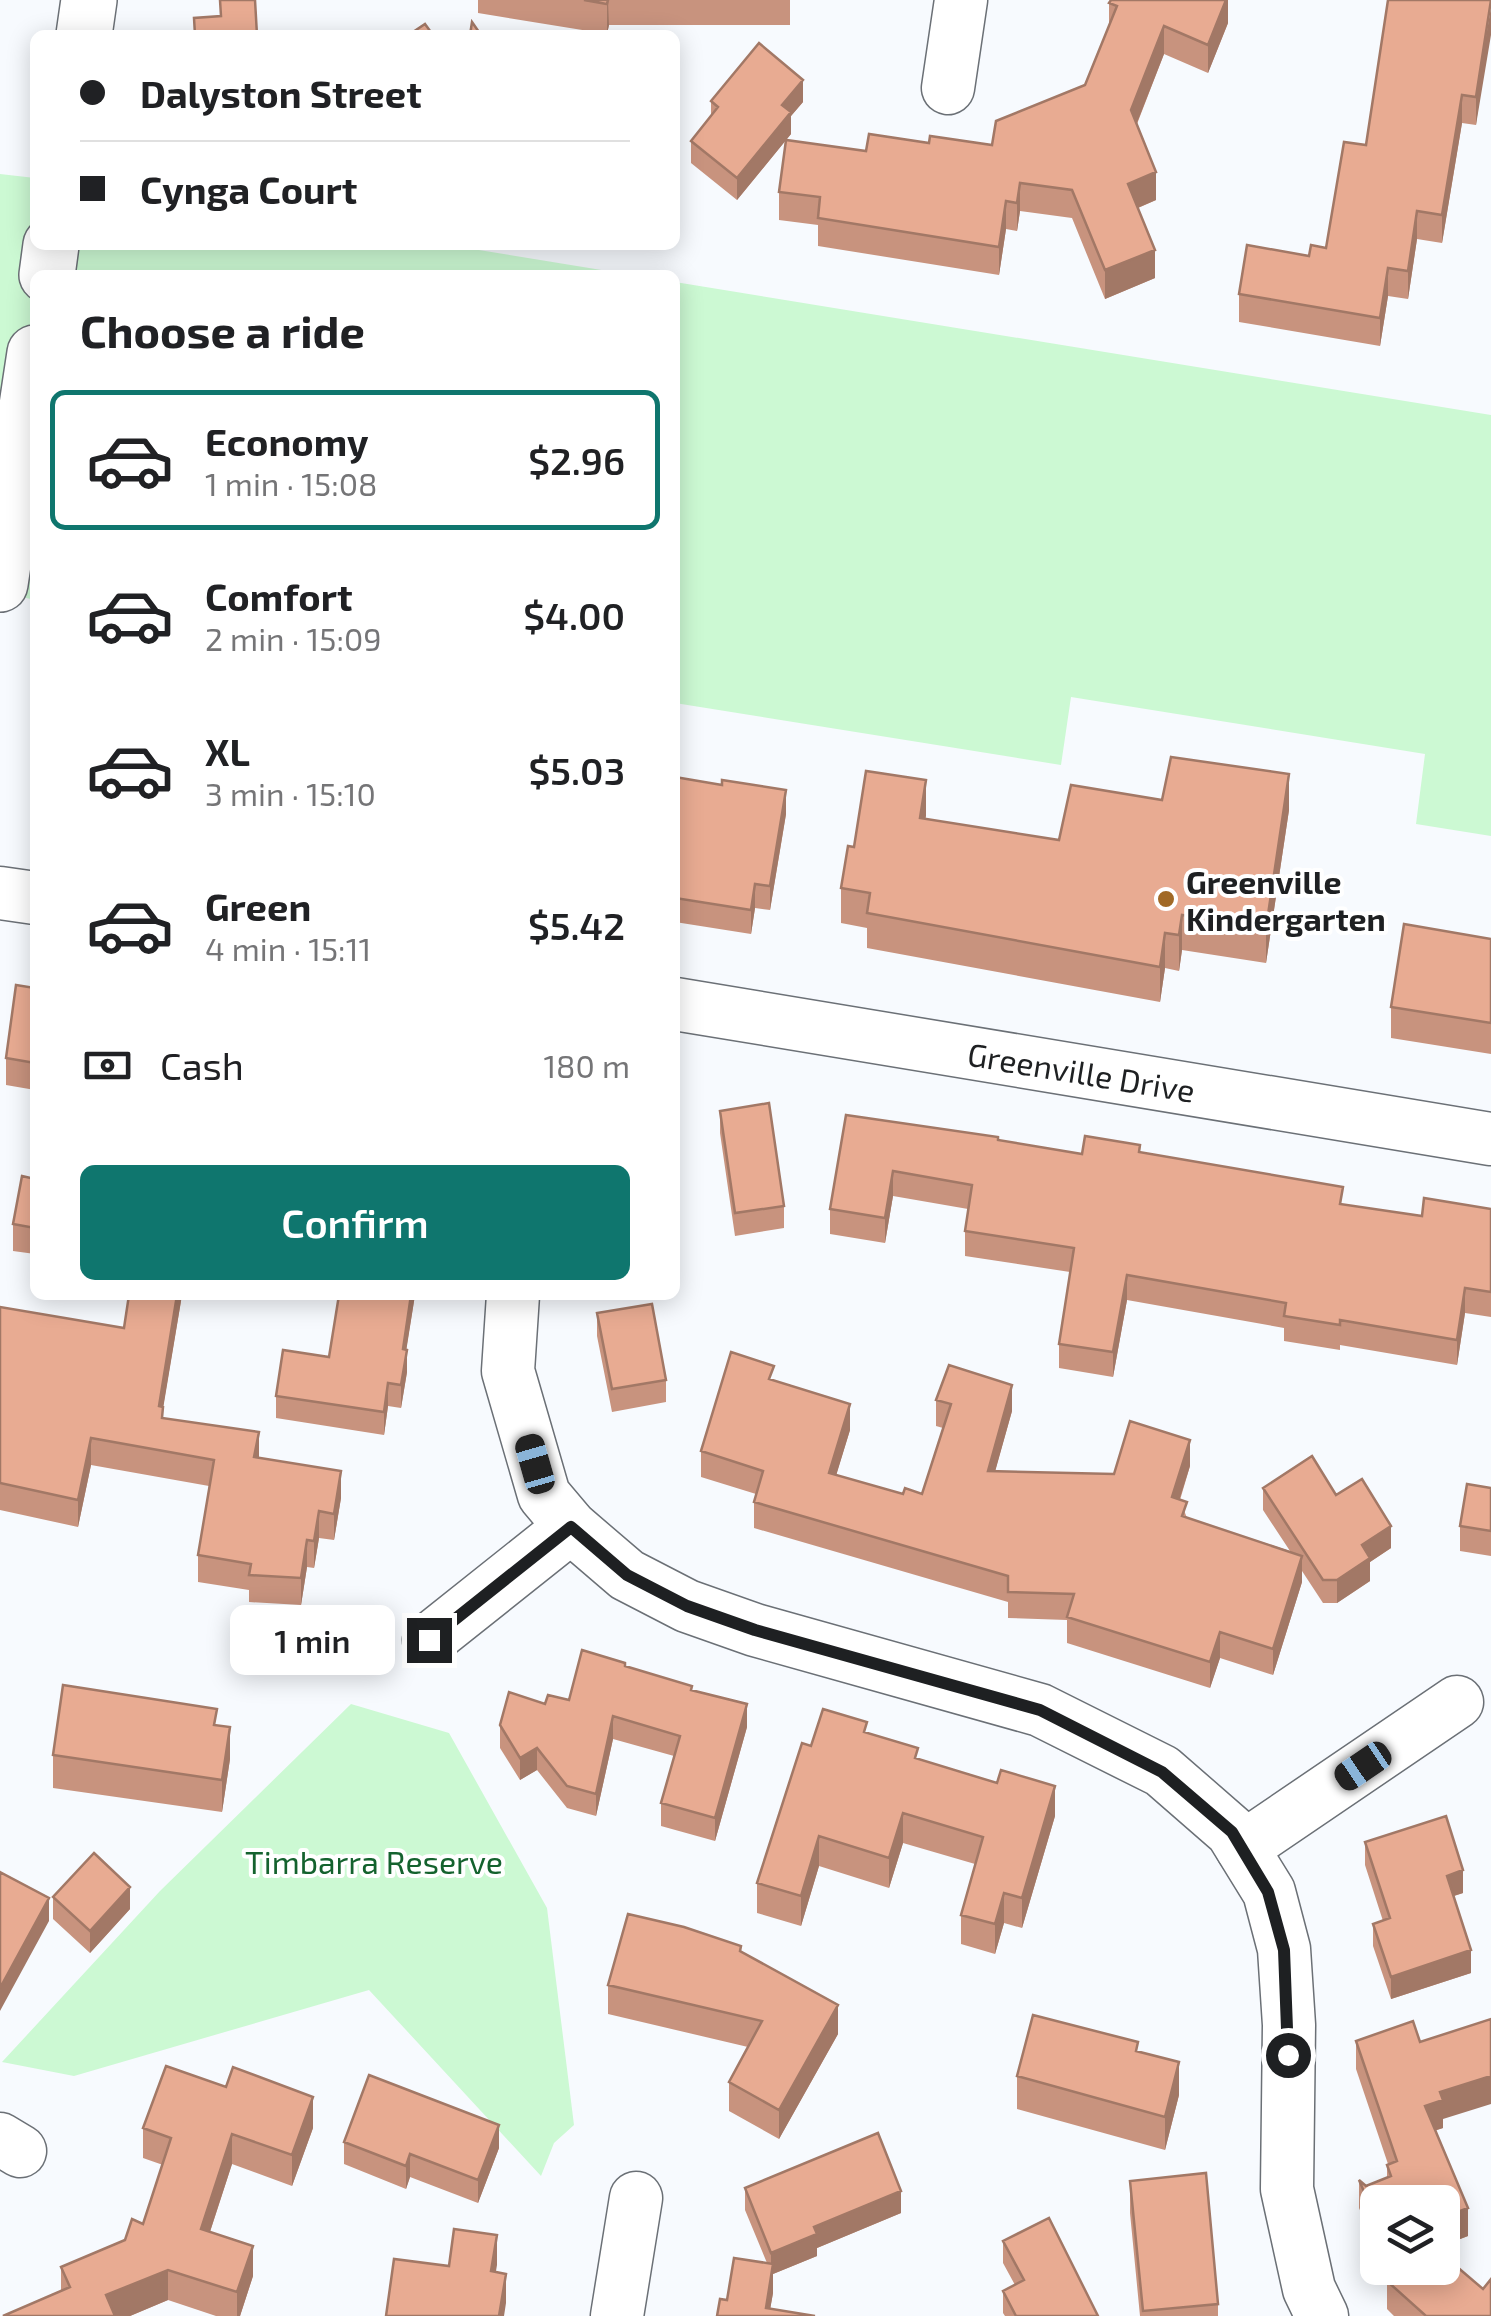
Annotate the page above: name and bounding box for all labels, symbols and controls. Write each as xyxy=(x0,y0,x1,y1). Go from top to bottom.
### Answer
text: Dalyston Street xyxy=(140,70,422,116)
text: Cynga Court xyxy=(140,166,357,212)
text: Choose a ride xyxy=(80,303,365,357)
icon: car xyxy=(85,415,175,505)
text: Economy xyxy=(205,418,369,464)
text: $2.96 xyxy=(528,437,625,483)
text: 1 min · 15:08 xyxy=(205,464,377,502)
icon: car xyxy=(85,570,175,660)
text: Comfort xyxy=(205,573,353,619)
text: $4.00 xyxy=(523,592,625,638)
text: 2 min · 15:09 xyxy=(205,619,382,657)
icon: car xyxy=(85,725,175,815)
text: XL xyxy=(205,728,250,774)
text: $5.03 xyxy=(529,747,625,793)
text: 3 min · 15:10 xyxy=(205,774,376,812)
place label: Greenville Kindergarten xyxy=(1186,862,1386,937)
icon: car xyxy=(85,880,175,970)
text: Green xyxy=(205,883,311,929)
marker: Greenville Kindergarten xyxy=(1155,888,1177,910)
text: $5.42 xyxy=(528,902,625,948)
text: 4 min · 15:11 xyxy=(205,929,371,967)
street label: Greenville Drive xyxy=(965,1034,1198,1109)
icon: cash xyxy=(80,1038,135,1093)
text: Cash xyxy=(160,1042,244,1088)
text: 180 m xyxy=(543,1046,630,1084)
button: Confirm xyxy=(80,1165,630,1280)
car xyxy=(512,1431,558,1497)
callout: 1 min xyxy=(229,1605,394,1675)
route end xyxy=(407,1618,452,1663)
text: 1 min xyxy=(275,1621,350,1659)
car xyxy=(1330,1737,1396,1795)
park label: Timbarra Reserve xyxy=(245,1842,503,1880)
route start xyxy=(1266,2033,1311,2078)
map controls xyxy=(1360,2185,1460,2285)
button: layers xyxy=(1360,2185,1460,2285)

